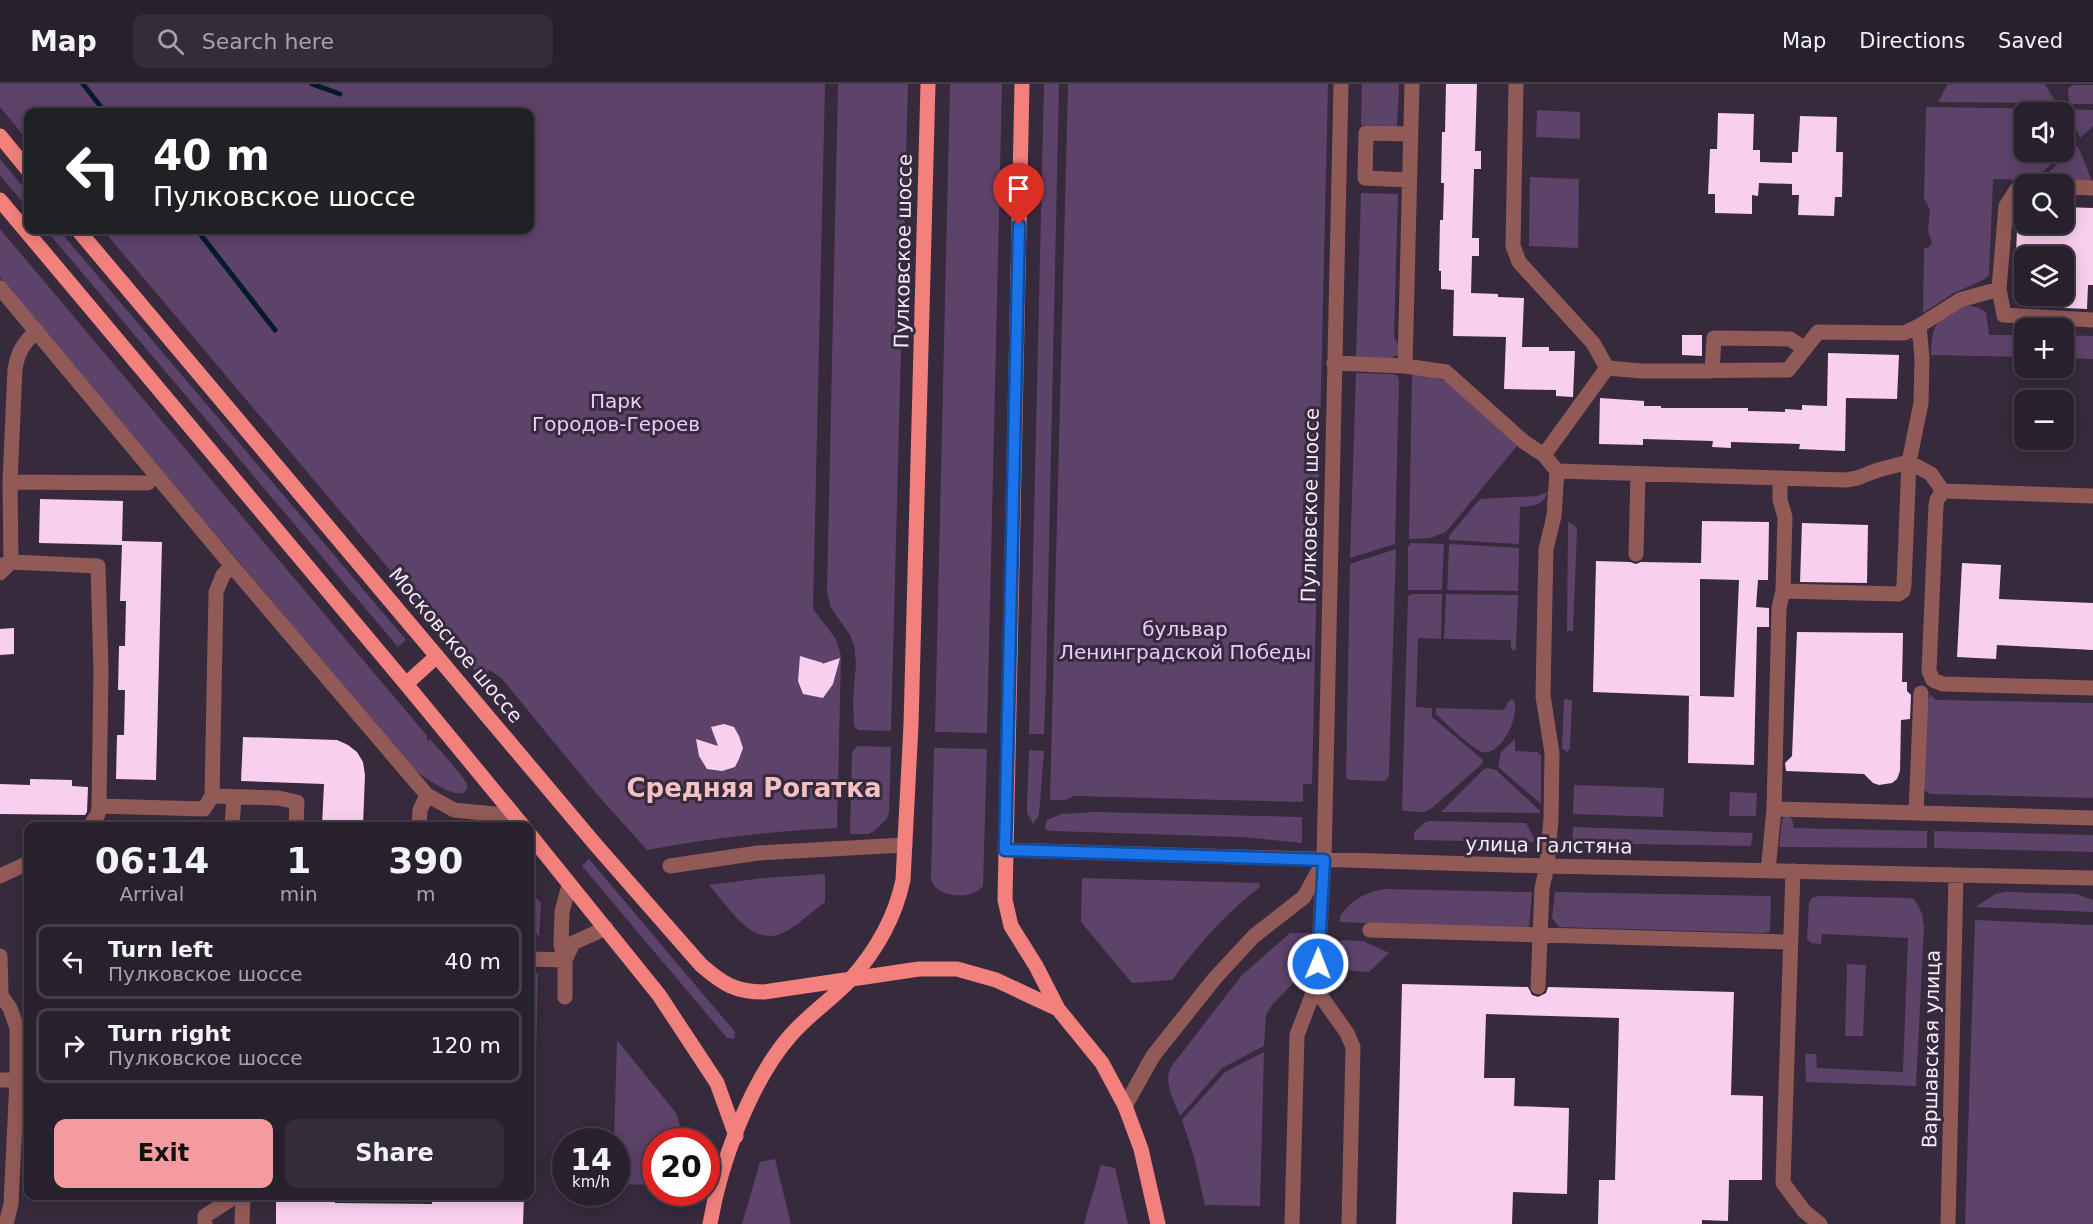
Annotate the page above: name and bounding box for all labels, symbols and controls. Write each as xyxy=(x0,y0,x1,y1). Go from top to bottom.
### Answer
search box xyxy=(133,14,553,68)
text: Map xyxy=(30,25,97,58)
icon: search xyxy=(154,25,187,58)
text: Search here xyxy=(202,29,334,54)
text: Map xyxy=(1782,29,1826,53)
text: Directions xyxy=(1859,29,1965,53)
text: Saved xyxy=(1998,29,2063,53)
map controls xyxy=(2014,102,2074,450)
button: sound xyxy=(2014,102,2074,162)
text: 40 m xyxy=(153,131,270,180)
icon: left xyxy=(54,132,132,210)
street label: Пулковское шоссе xyxy=(889,154,917,348)
pin xyxy=(993,163,1044,225)
icon: arrive xyxy=(1002,172,1035,205)
button: search xyxy=(2014,174,2074,234)
text: Пулковское шоссе xyxy=(153,181,416,212)
button: layers xyxy=(2014,246,2074,306)
button: + xyxy=(2014,318,2074,378)
park label: Парк Городов-Героев xyxy=(532,389,700,436)
button: − xyxy=(2014,390,2074,450)
street label: Пулковское шоссе xyxy=(1296,408,1324,602)
street label: Московское шоссе xyxy=(384,562,528,728)
park label: бульвар Ленинградской Победы xyxy=(1059,617,1311,664)
district label: Средняя Рогатка xyxy=(626,773,882,803)
street label: улица Галстяна xyxy=(1465,832,1633,858)
text: 06:14 xyxy=(95,840,209,881)
text: 1 xyxy=(286,840,311,881)
text: 390 xyxy=(388,840,463,881)
text: Arrival xyxy=(119,882,184,906)
text: min xyxy=(280,882,318,906)
text: m xyxy=(416,882,436,906)
position arrow xyxy=(1286,932,1350,996)
text: Turn left xyxy=(108,937,213,962)
icon: left xyxy=(57,945,90,978)
text: 40 m xyxy=(445,949,501,974)
street label: Варшавская улица xyxy=(1917,950,1945,1148)
text: Пулковское шоссе xyxy=(108,962,303,986)
text: Turn right xyxy=(108,1021,231,1046)
icon: right xyxy=(57,1029,90,1062)
text: 120 m xyxy=(431,1033,501,1058)
text: Пулковское шоссе xyxy=(108,1046,303,1070)
button: Exit xyxy=(54,1119,273,1188)
button: Share xyxy=(285,1119,504,1188)
speed limit sign: 20 xyxy=(642,1128,720,1206)
text: 14 xyxy=(570,1142,612,1177)
text: km/h xyxy=(572,1173,610,1191)

